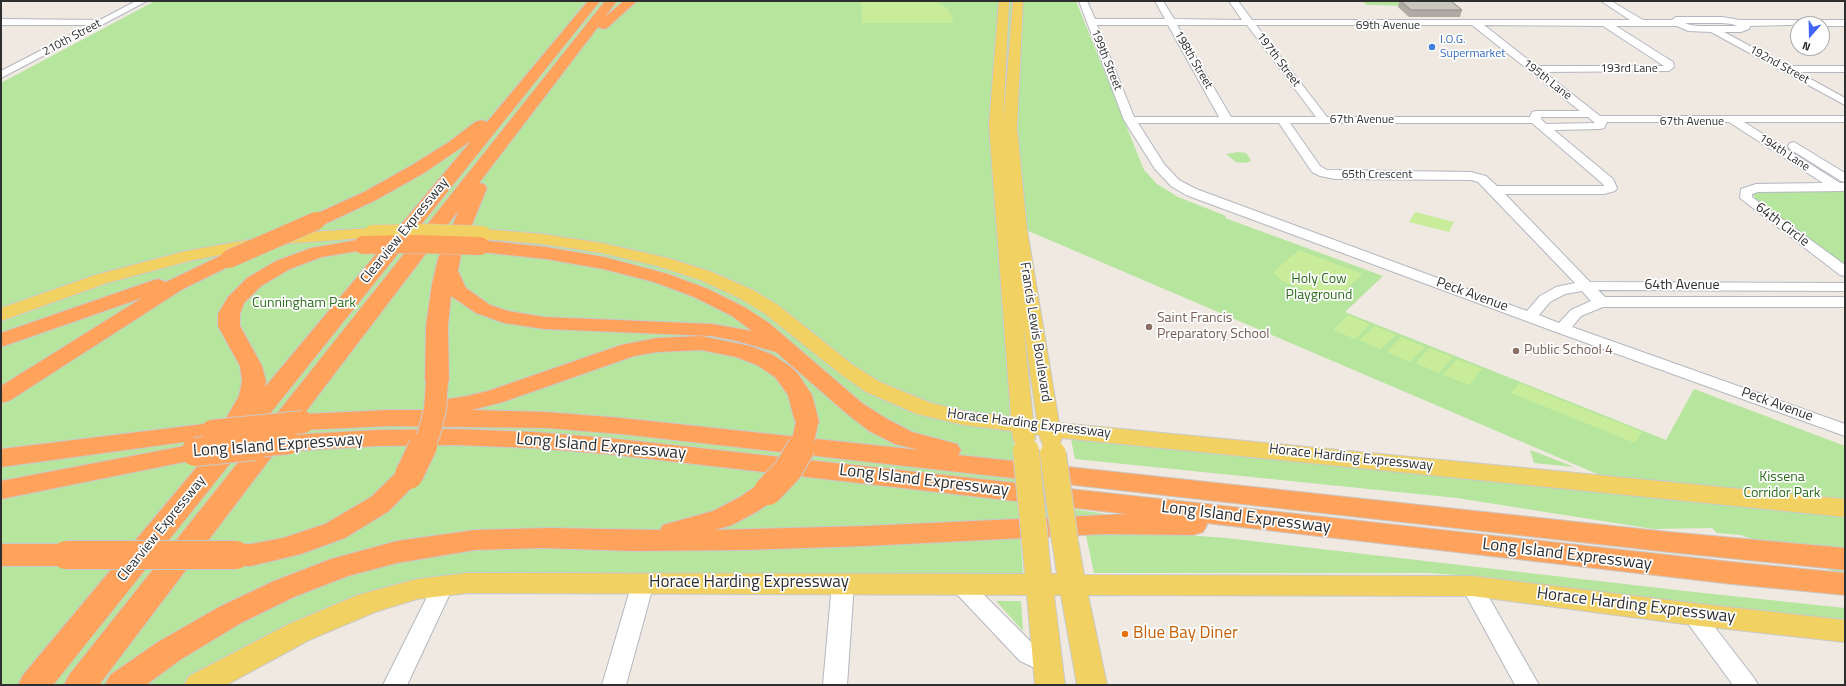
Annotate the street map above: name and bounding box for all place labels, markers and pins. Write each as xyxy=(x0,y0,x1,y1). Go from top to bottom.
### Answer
place label: I.O.G. Supermarket xyxy=(1440,33,1505,61)
marker: I.O.G. Supermarket xyxy=(1427,42,1437,52)
place label: Saint Francis Preparatory School xyxy=(1157,311,1270,344)
marker: Saint Francis Preparatory School xyxy=(1144,322,1154,332)
place label: Public School 4 xyxy=(1524,343,1613,359)
marker: Public School 4 xyxy=(1511,346,1521,356)
place label: Blue Bay Diner xyxy=(1133,624,1238,644)
marker: Blue Bay Diner xyxy=(1120,629,1130,639)

